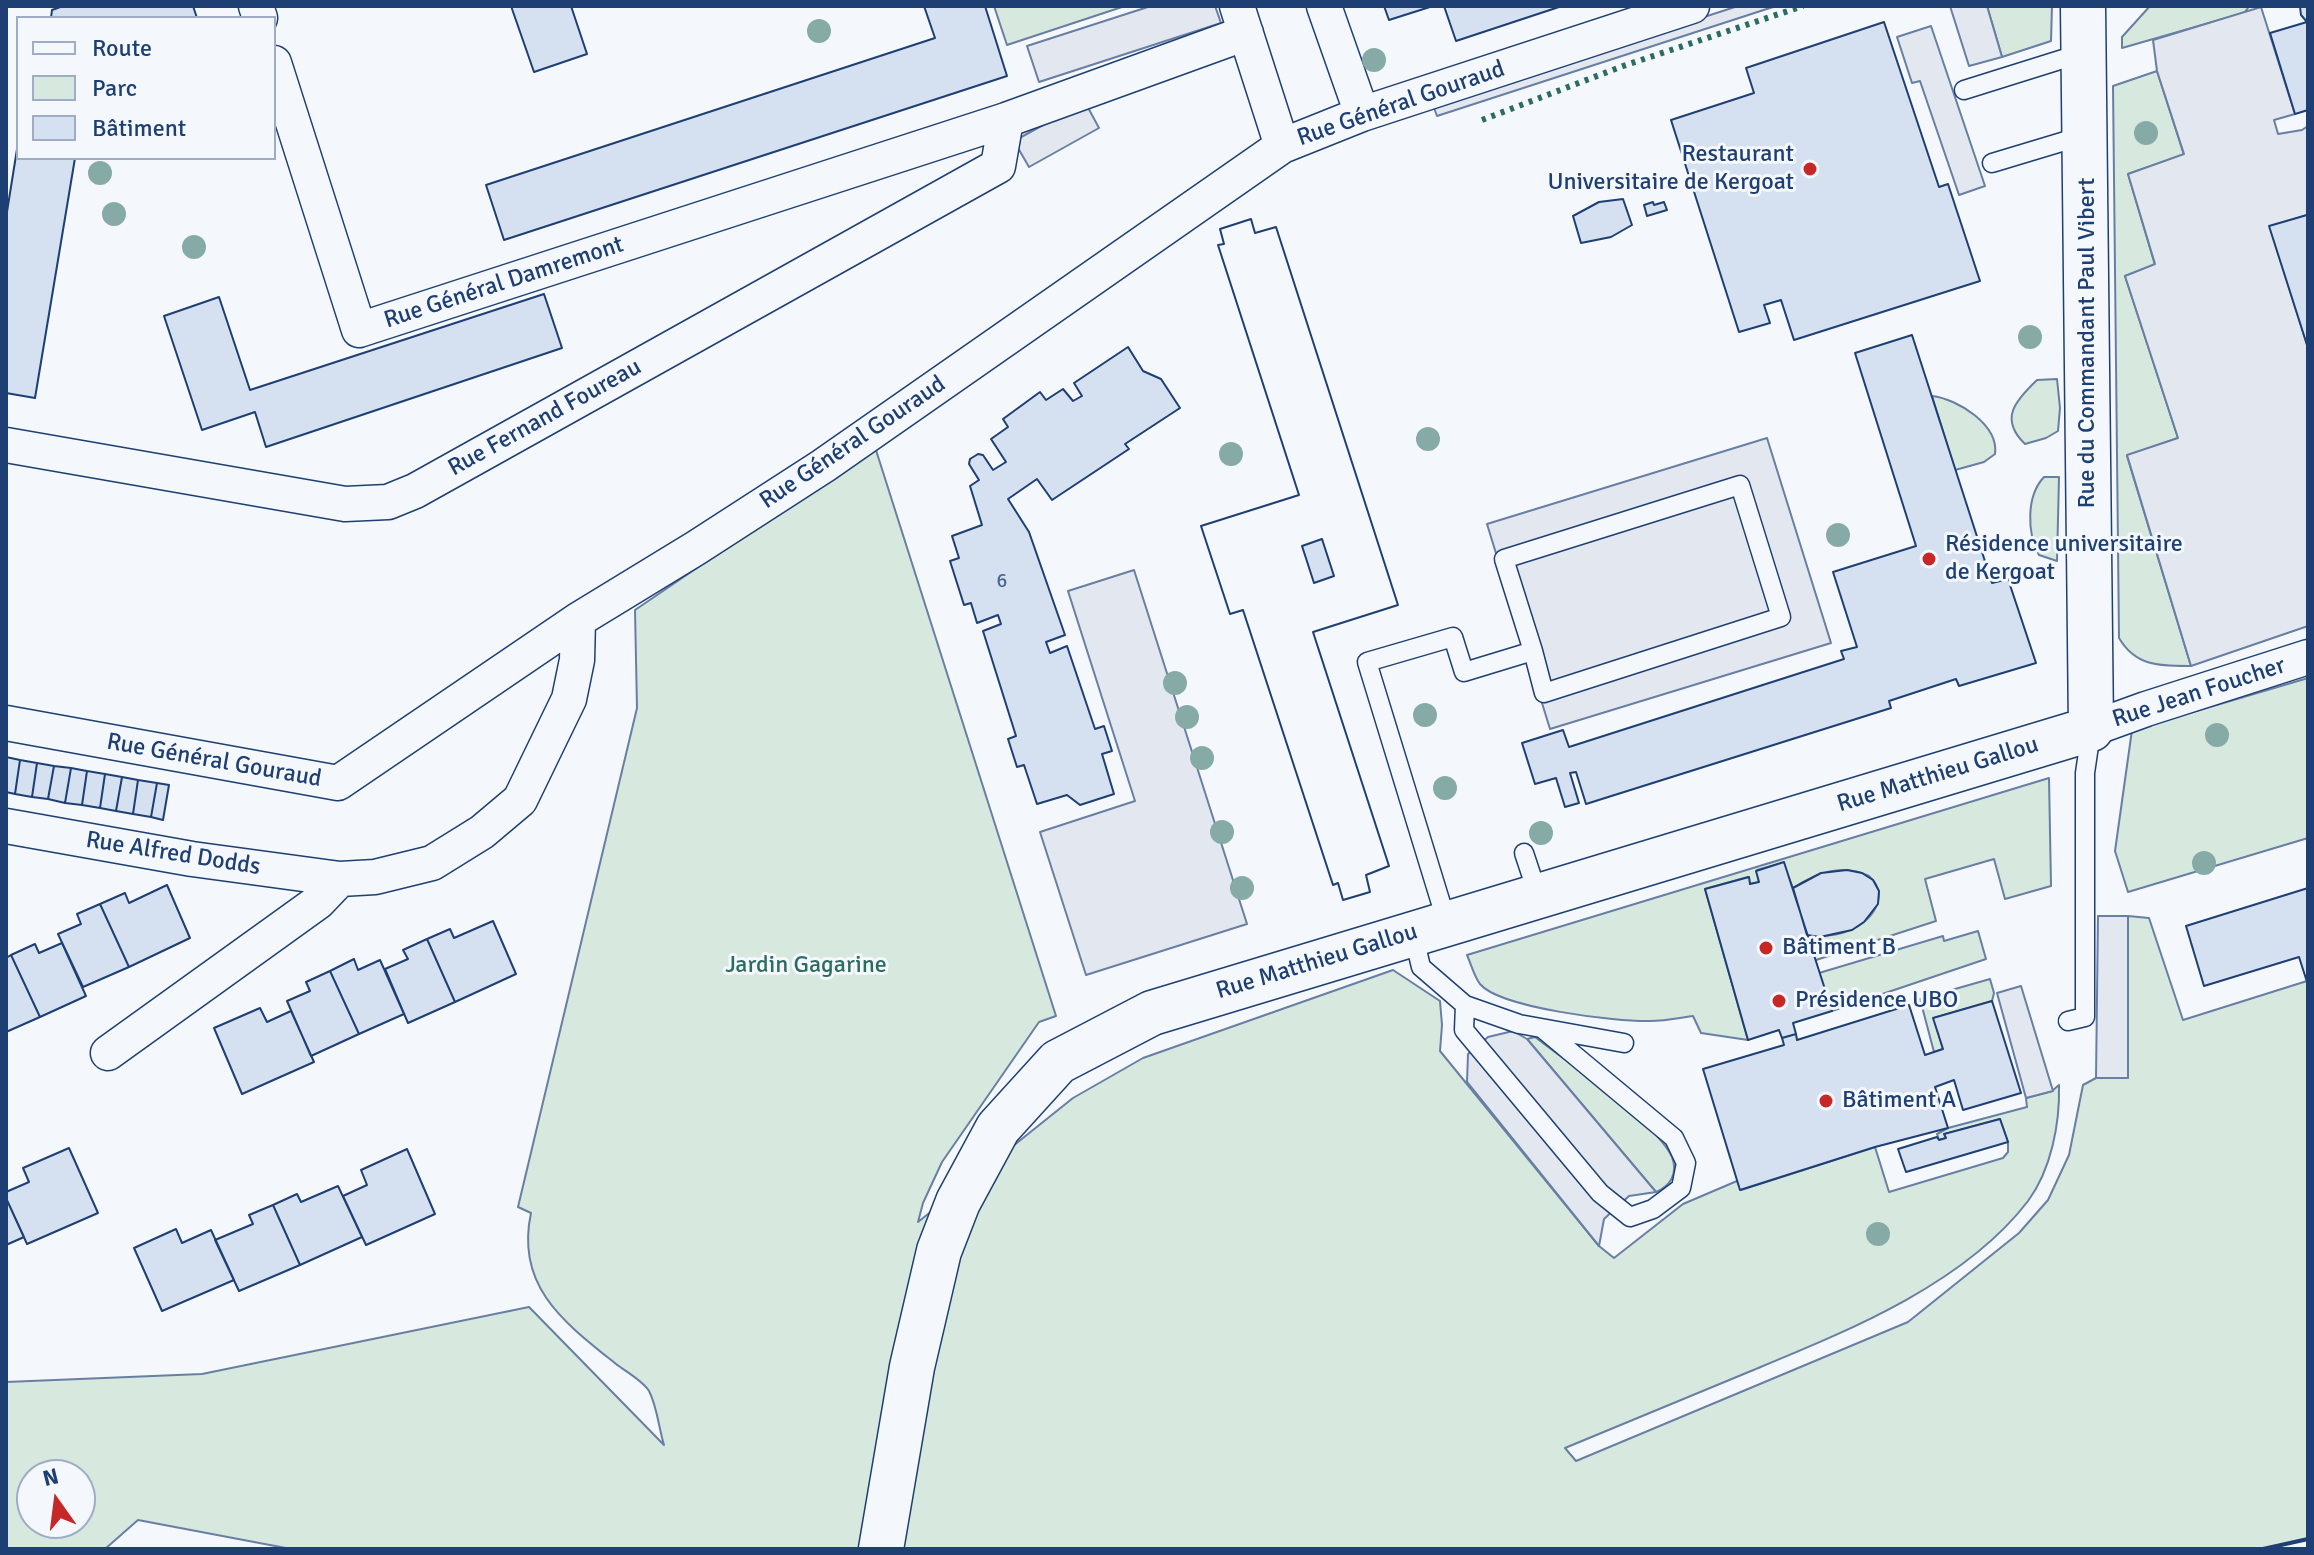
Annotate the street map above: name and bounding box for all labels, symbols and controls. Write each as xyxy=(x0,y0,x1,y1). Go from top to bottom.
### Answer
legend xyxy=(16,16,276,160)
text: Route xyxy=(92,33,152,63)
street label: Rue Général Gouraud xyxy=(1293,55,1509,153)
text: Parc xyxy=(92,73,137,103)
text: Bâtiment xyxy=(92,113,186,143)
place label: Restaurant Universitaire de Kergoat xyxy=(1547,141,1794,197)
marker: Restaurant Universitaire de Kergoat xyxy=(1801,160,1819,178)
street label: Rue du Commandant Paul Vibert xyxy=(2074,178,2102,508)
street label: Rue Général Damremont xyxy=(381,231,627,335)
street label: Rue Fernand Foureau xyxy=(443,353,647,483)
street label: Rue Général Gouraud xyxy=(755,370,951,516)
place label: Résidence universitaire de Kergoat xyxy=(1945,531,2183,587)
marker: Résidence universitaire de Kergoat xyxy=(1920,550,1938,568)
house number: 6 xyxy=(997,570,1007,594)
street label: Rue Jean Foucher xyxy=(2109,651,2289,735)
street label: Rue Général Gouraud xyxy=(104,728,324,794)
street label: Rue Matthieu Gallou xyxy=(1834,731,2042,819)
street label: Rue Alfred Dodds xyxy=(84,826,262,882)
street label: Rue Matthieu Gallou xyxy=(1213,918,1421,1006)
place label: Bâtiment B xyxy=(1782,934,1896,962)
marker: Bâtiment B xyxy=(1757,939,1775,957)
park label: Jardin Gagarine xyxy=(725,952,887,980)
place label: Présidence UBO xyxy=(1795,987,1958,1015)
marker: Présidence UBO xyxy=(1770,992,1788,1010)
place label: Bâtiment A xyxy=(1842,1087,1956,1115)
marker: Bâtiment A xyxy=(1817,1092,1835,1110)
north arrow xyxy=(16,1459,96,1539)
text: N xyxy=(40,1462,61,1492)

